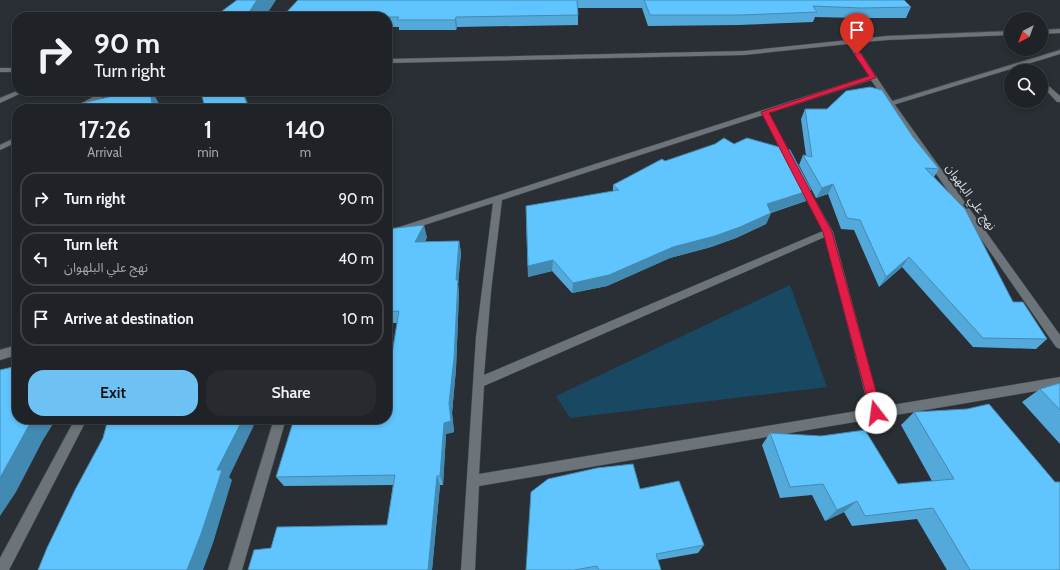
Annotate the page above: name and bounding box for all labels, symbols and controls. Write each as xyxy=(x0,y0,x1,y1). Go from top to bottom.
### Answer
north arrow xyxy=(1004,12,1048,56)
map controls xyxy=(1004,12,1048,108)
pin xyxy=(840,13,874,54)
icon: arrive xyxy=(846,19,868,41)
text: 90 m xyxy=(94,26,160,60)
icon: right xyxy=(28,28,80,80)
text: Turn right xyxy=(94,60,165,82)
button: search xyxy=(1004,64,1048,108)
text: 17:26 xyxy=(79,115,131,144)
text: 1 xyxy=(204,115,212,144)
text: 140 xyxy=(285,115,325,144)
text: Arrival xyxy=(87,144,122,160)
text: min xyxy=(197,144,219,160)
text: m xyxy=(300,144,311,160)
street label: نهج علي البلهوان xyxy=(941,161,1000,234)
icon: right xyxy=(30,188,52,210)
text: Turn right xyxy=(64,190,125,208)
text: 90 m xyxy=(338,190,374,208)
text: Turn left xyxy=(64,236,118,254)
icon: left xyxy=(30,248,52,270)
text: 40 m xyxy=(338,250,374,268)
text: نهج علي البلهوان xyxy=(64,259,148,275)
icon: arrive xyxy=(30,308,52,330)
text: Arrive at destination xyxy=(64,310,194,328)
text: 10 m xyxy=(342,310,374,328)
button: Exit xyxy=(28,370,198,416)
button: Share xyxy=(206,370,376,416)
position arrow xyxy=(855,392,897,434)

